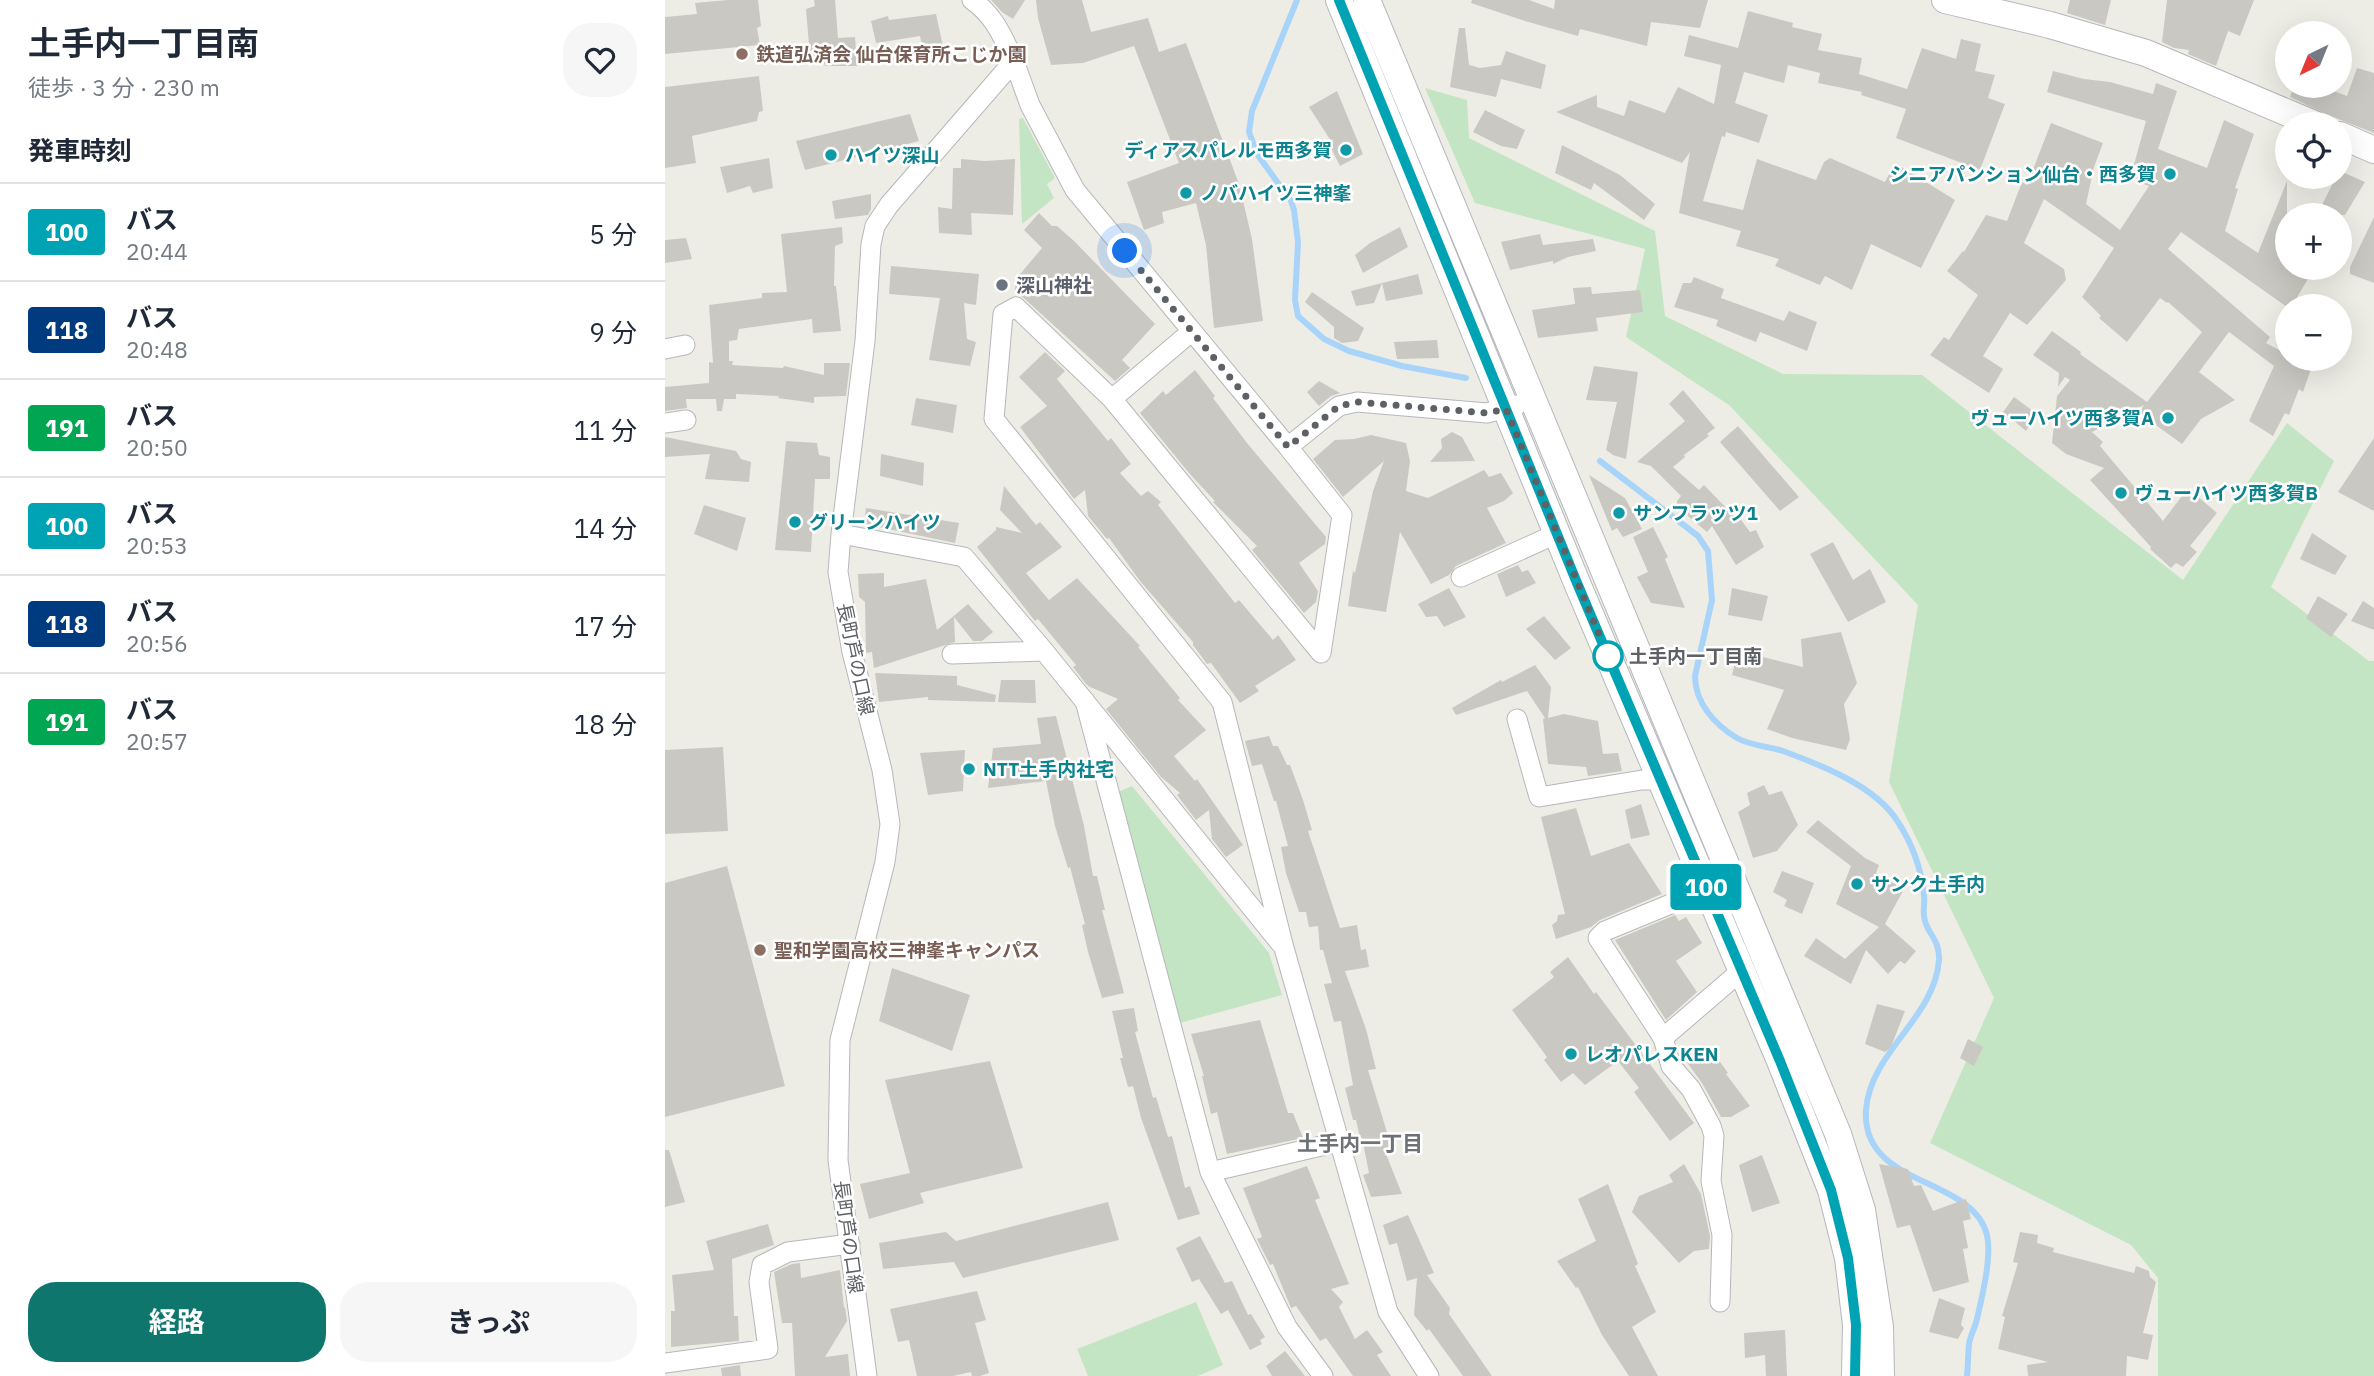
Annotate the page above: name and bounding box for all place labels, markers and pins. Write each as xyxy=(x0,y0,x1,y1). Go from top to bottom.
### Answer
place label: 鉄道弘済会 仙台保育所こじか園 xyxy=(756,42,1027,66)
marker: 鉄道弘済会 仙台保育所こじか園 xyxy=(734,46,750,62)
place label: ディアスパレルモ西多賀 xyxy=(1124,138,1332,162)
marker: ディアスパレルモ西多賀 xyxy=(1338,142,1354,158)
place label: ハイツ深山 xyxy=(845,143,940,167)
marker: ハイツ深山 xyxy=(823,147,839,163)
place label: シニアパンション仙台・西多賀 xyxy=(1889,162,2156,186)
marker: シニアパンション仙台・西多賀 xyxy=(2162,166,2178,182)
place label: ノバハイツ三神峯 xyxy=(1200,181,1352,205)
marker: ノバハイツ三神峯 xyxy=(1178,185,1194,201)
place label: 深山神社 xyxy=(1016,273,1092,297)
marker: 深山神社 xyxy=(994,277,1010,293)
place label: ヴューハイツ西多賀A xyxy=(1971,406,2154,430)
marker: ヴューハイツ西多賀A xyxy=(2160,410,2176,426)
place label: ヴューハイツ西多賀B xyxy=(2135,481,2318,505)
marker: ヴューハイツ西多賀B xyxy=(2113,485,2129,501)
place label: サンフラッツ1 xyxy=(1633,501,1758,525)
marker: サンフラッツ1 xyxy=(1611,505,1627,521)
place label: グリーンハイツ xyxy=(809,510,941,534)
marker: グリーンハイツ xyxy=(787,514,803,530)
marker: 土手内一丁目南 xyxy=(1593,641,1623,671)
place label: 土手内一丁目南 xyxy=(1629,644,1762,668)
place label: NTT土手内社宅 xyxy=(983,757,1114,781)
marker: NTT土手内社宅 xyxy=(961,761,977,777)
place label: サンク土手内 xyxy=(1871,872,1985,896)
marker: サンク土手内 xyxy=(1849,876,1865,892)
place label: 聖和学園高校三神峯キャンパス xyxy=(774,938,1040,962)
marker: 聖和学園高校三神峯キャンパス xyxy=(752,942,768,958)
place label: レオパレスKEN xyxy=(1585,1042,1719,1066)
marker: レオパレスKEN xyxy=(1563,1046,1579,1062)

